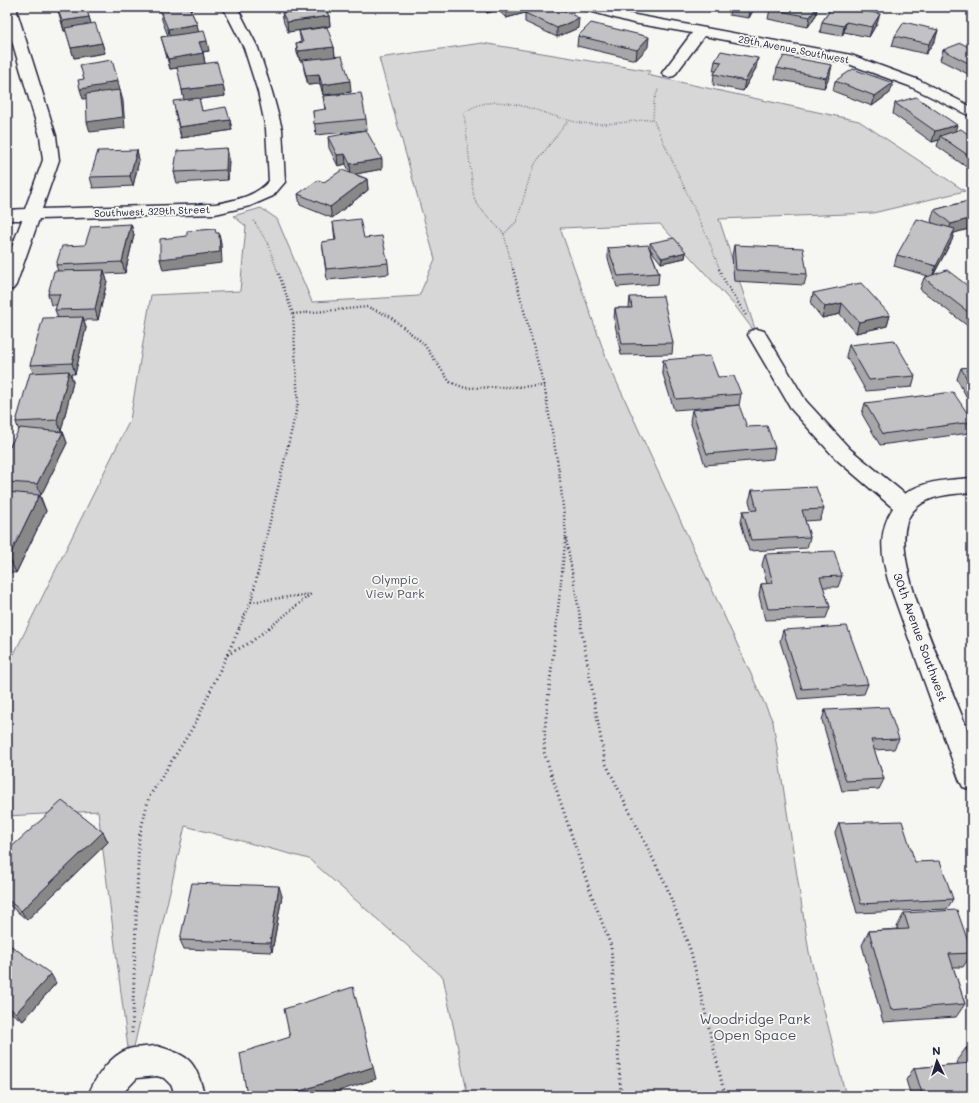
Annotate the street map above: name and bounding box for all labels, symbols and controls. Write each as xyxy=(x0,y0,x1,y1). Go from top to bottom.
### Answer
street label: 29th Avenue Southwest xyxy=(737,31,851,67)
street label: Southwest 329th Street xyxy=(94,202,210,220)
street label: 30th Avenue Southwest xyxy=(890,570,952,704)
park label: Olympic View Park xyxy=(365,571,425,601)
park label: Woodridge Park Open Space xyxy=(700,1009,810,1044)
north arrow xyxy=(917,1041,957,1081)
text: N xyxy=(932,1043,941,1058)

